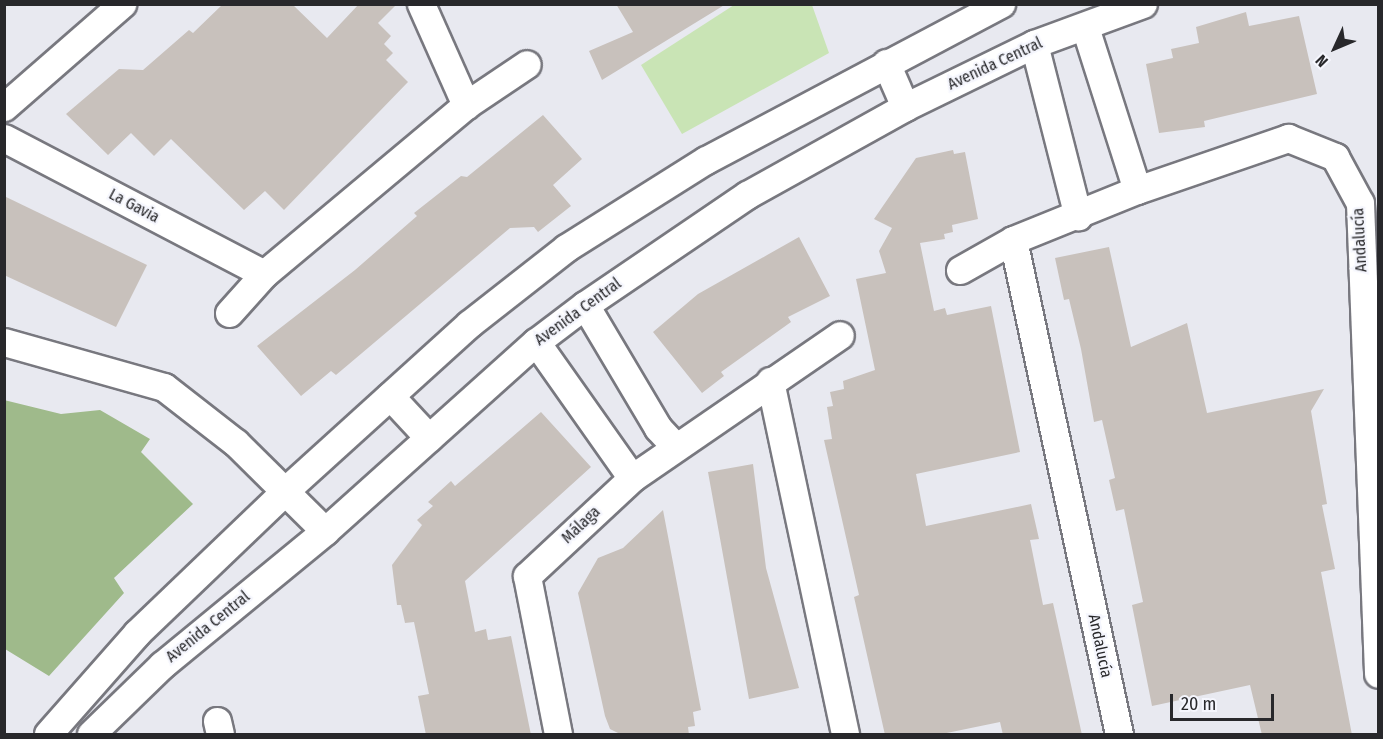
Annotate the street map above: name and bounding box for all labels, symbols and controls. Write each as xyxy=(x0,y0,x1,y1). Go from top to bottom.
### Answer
north arrow xyxy=(1305,18,1365,78)
street label: Avenida Central xyxy=(945,34,1045,94)
text: N xyxy=(1312,51,1332,71)
street label: La Gavia xyxy=(106,185,162,227)
street label: Andalucía xyxy=(1349,207,1371,273)
street label: Avenida Central xyxy=(531,274,625,350)
street label: Málaga xyxy=(558,502,604,548)
street label: Avenida Central xyxy=(162,587,254,667)
street label: Andalucía xyxy=(1084,612,1116,680)
scale bar xyxy=(1173,682,1276,720)
text: 20 m xyxy=(1181,693,1216,715)

